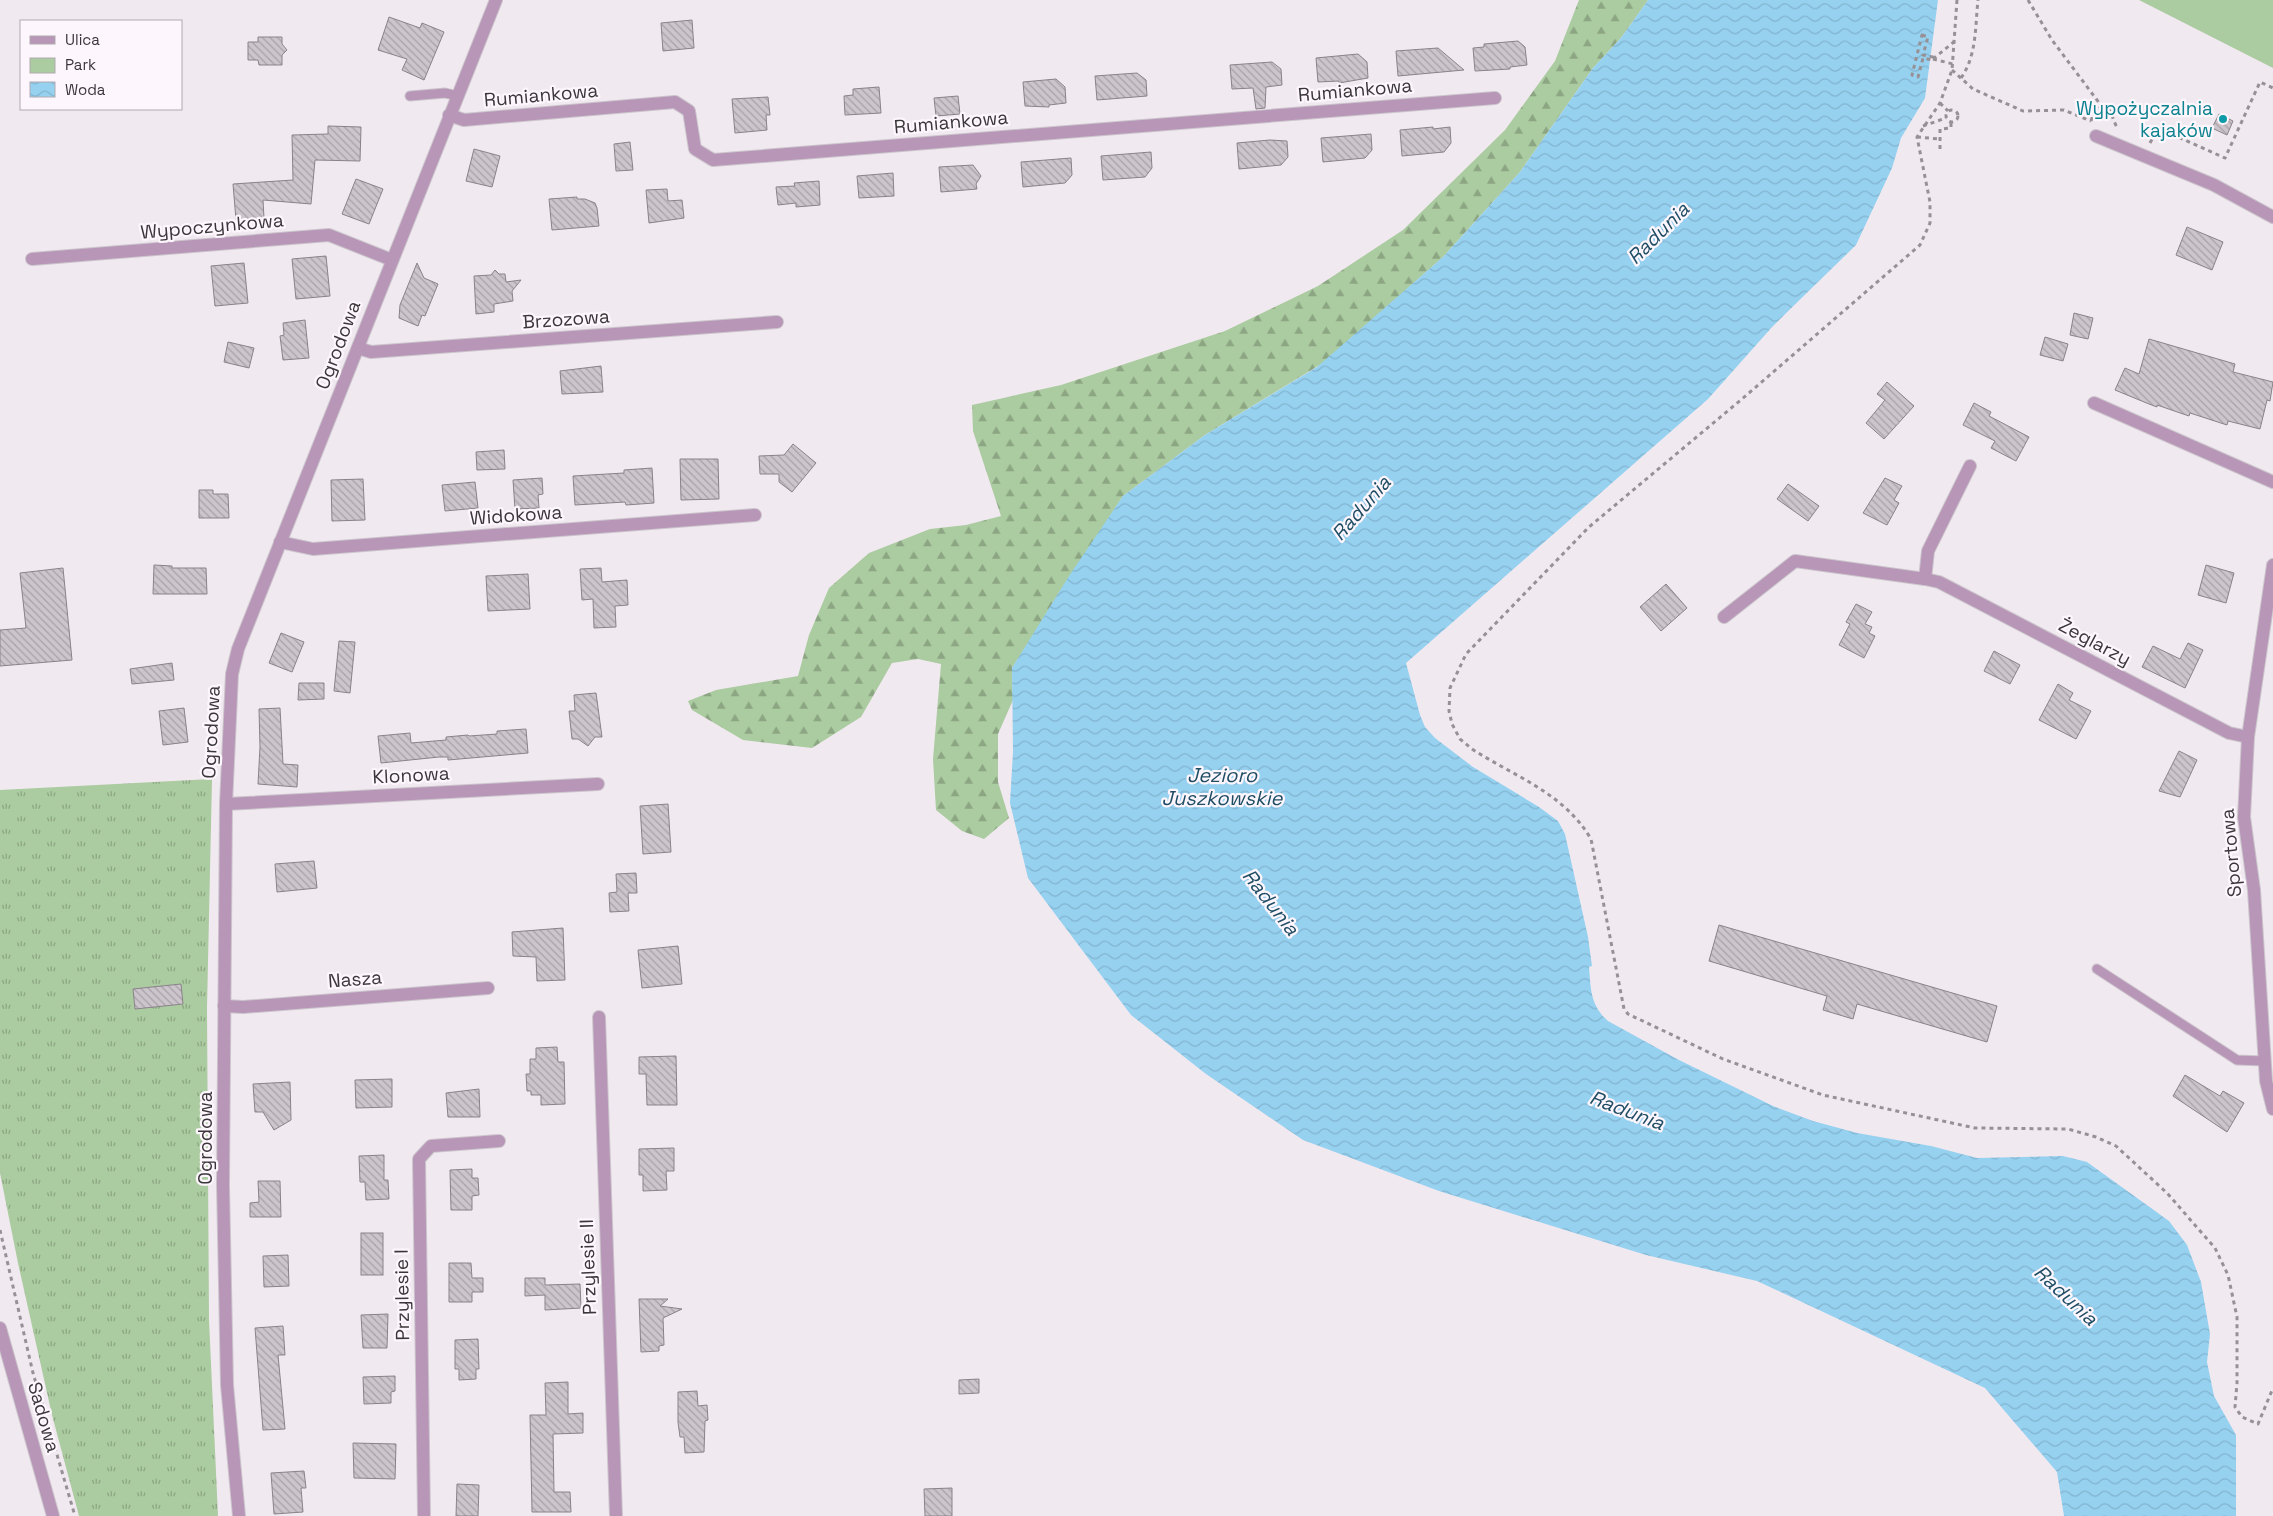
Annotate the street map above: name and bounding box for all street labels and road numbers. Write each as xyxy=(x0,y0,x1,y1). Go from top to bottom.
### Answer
street label: Rumiankowa xyxy=(1297,73,1413,107)
street label: Rumiankowa xyxy=(483,78,599,112)
street label: Rumiankowa xyxy=(893,105,1009,139)
street label: Wypoczynkowa xyxy=(139,207,285,245)
street label: Ogrodowa xyxy=(310,297,366,393)
street label: Brzozowa xyxy=(521,303,611,335)
street label: Widokowa xyxy=(469,499,563,531)
street label: Żeglarzy xyxy=(2055,613,2135,671)
street label: Ogrodowa xyxy=(196,685,226,779)
street label: Klonowa xyxy=(372,760,450,790)
street label: Sportowa xyxy=(2215,808,2247,898)
street label: Nasza xyxy=(327,965,383,993)
street label: Ogrodowa xyxy=(193,1091,218,1185)
street label: Przylesie II xyxy=(574,1219,602,1315)
street label: Przylesie I xyxy=(389,1249,415,1341)
street label: Sadowa xyxy=(22,1379,66,1455)

